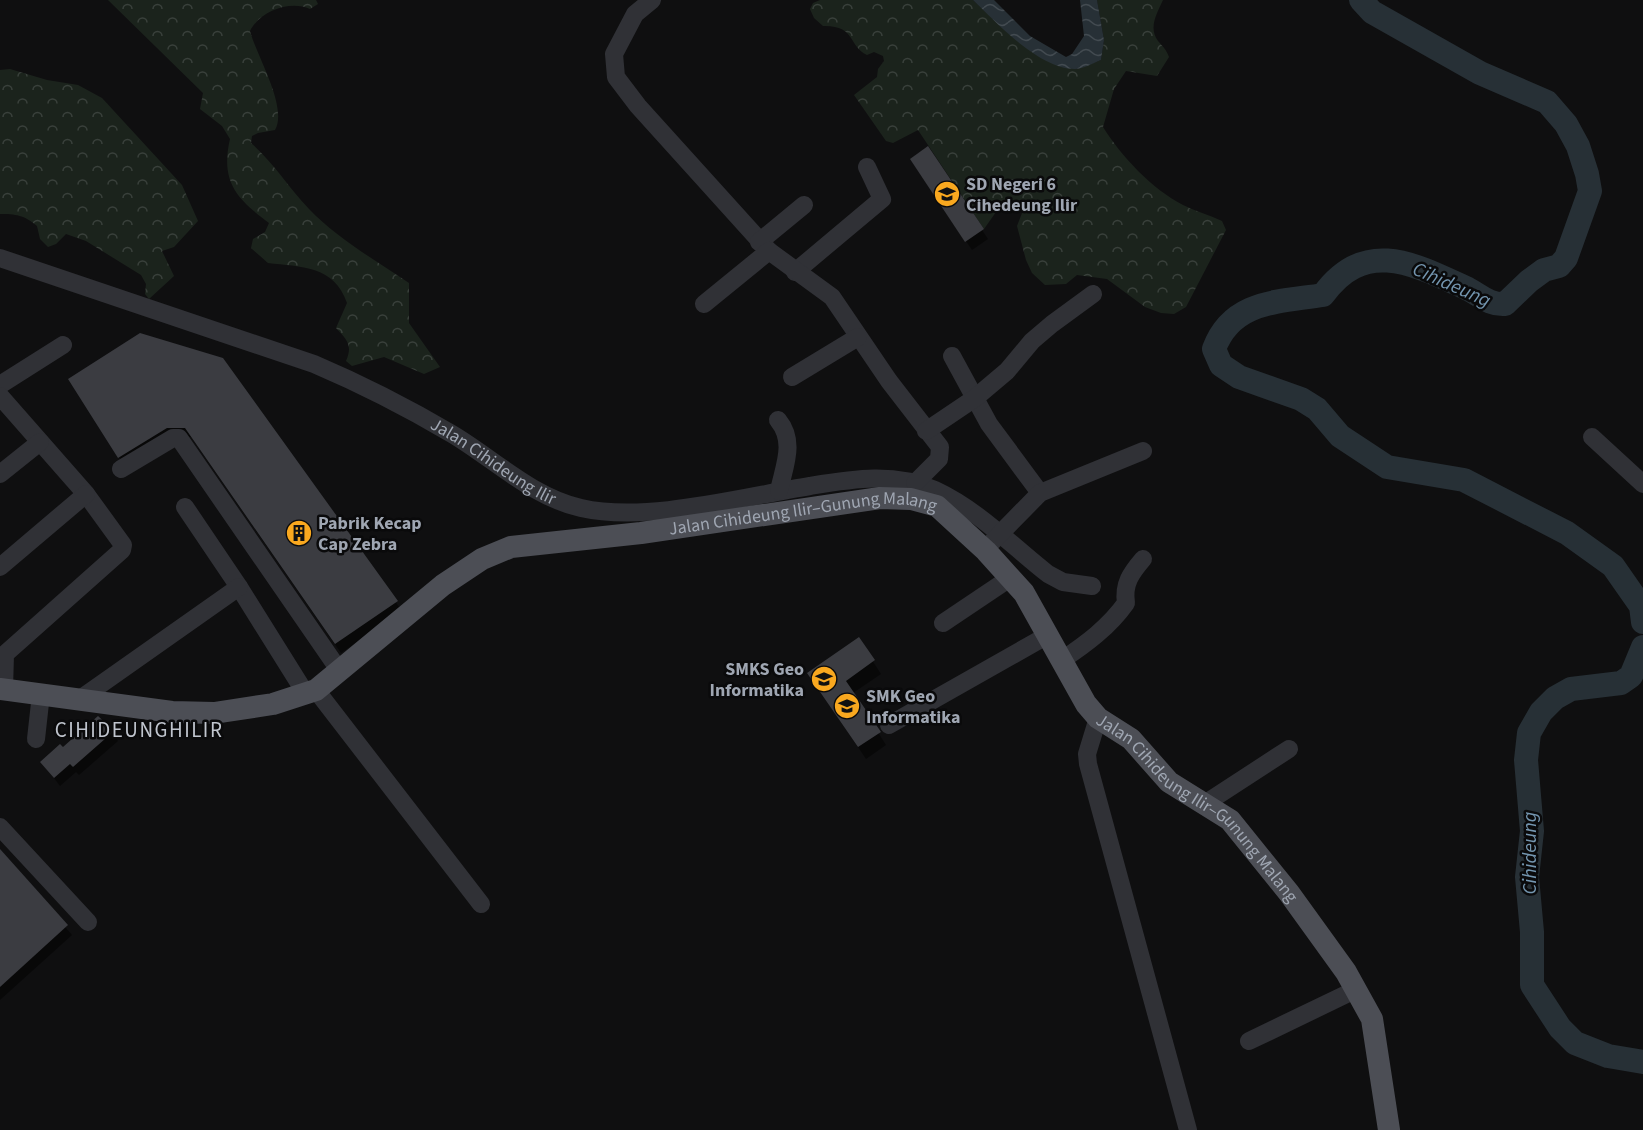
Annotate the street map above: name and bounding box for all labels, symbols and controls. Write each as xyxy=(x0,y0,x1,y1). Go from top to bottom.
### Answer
place label: SD Negeri 6 Cihedeung Ilir xyxy=(966,172,1078,218)
school or university icon: SD Negeri 6 Cihedeung Ilir xyxy=(932,179,962,209)
water label: Cihideung xyxy=(1408,255,1495,315)
street label: Jalan Cihideung Ilir xyxy=(426,412,561,512)
street label: Jalan Cihideung Ilir–Gunung Malang xyxy=(667,486,940,542)
place label: Pabrik Kecap Cap Zebra xyxy=(318,511,422,557)
building icon: Pabrik Kecap Cap Zebra xyxy=(284,518,314,548)
place label: SMKS Geo Informatika xyxy=(710,657,804,703)
school or university icon: SMKS Geo Informatika xyxy=(809,664,839,694)
place label: SMK Geo Informatika xyxy=(866,684,960,730)
school or university icon: SMK Geo Informatika xyxy=(832,691,862,721)
street label: Jalan Cihideung Ilir–Gunung Malang xyxy=(1091,708,1304,908)
district label: CIHIDEUNGHILIR xyxy=(55,715,223,745)
water label: Cihideung xyxy=(1516,812,1544,894)

